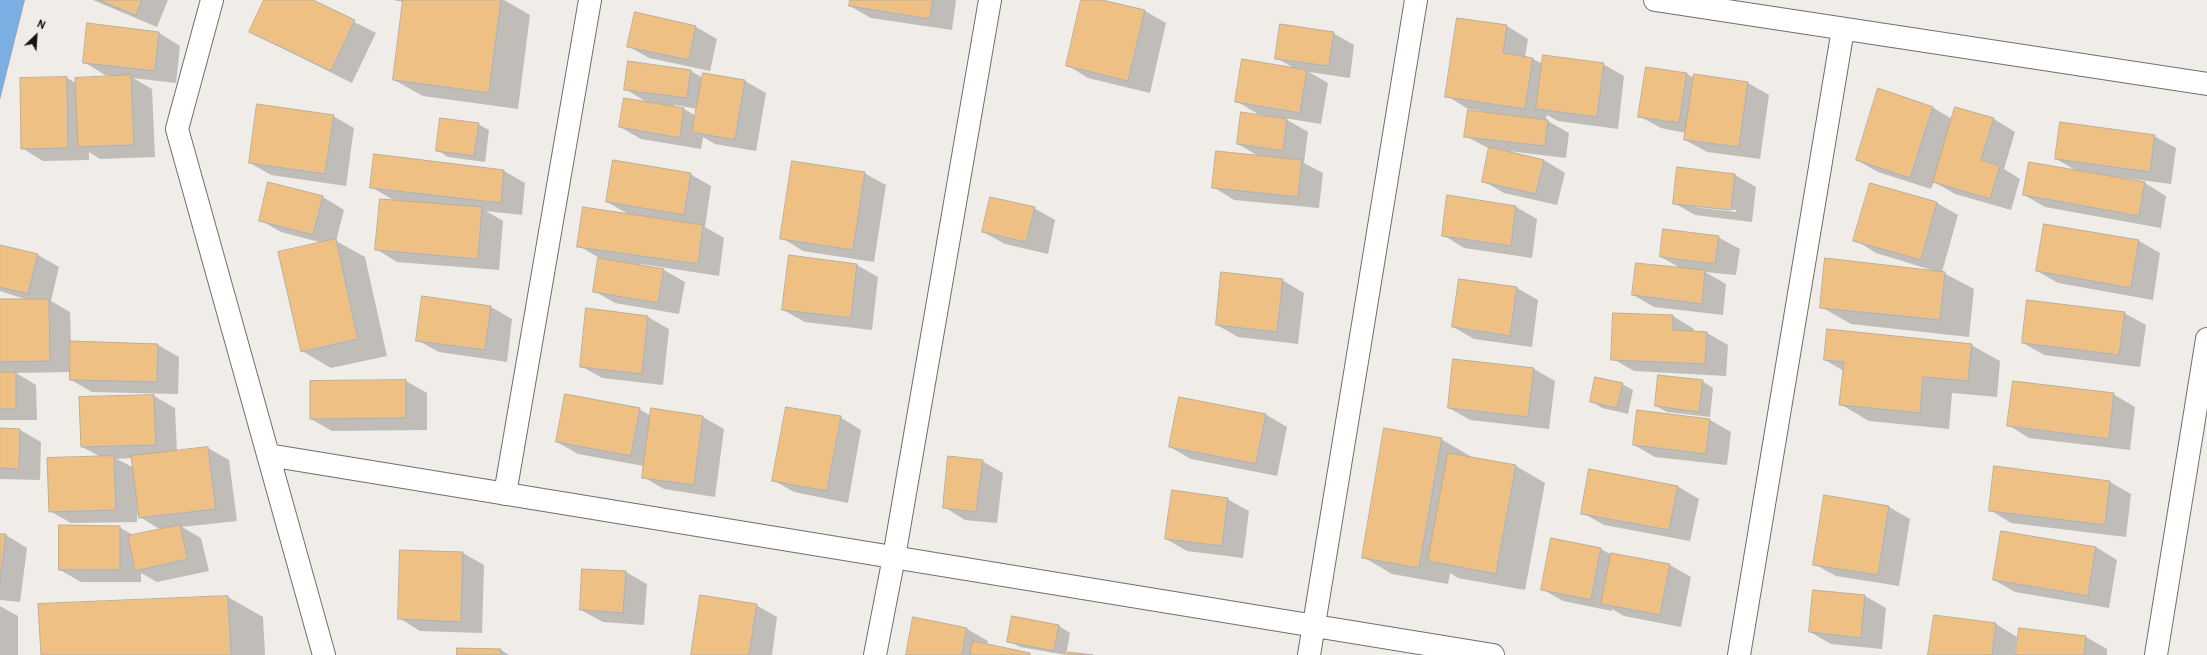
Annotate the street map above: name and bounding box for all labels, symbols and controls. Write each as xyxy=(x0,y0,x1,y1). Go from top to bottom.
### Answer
north arrow xyxy=(16,16,56,56)
text: N xyxy=(35,17,48,33)

